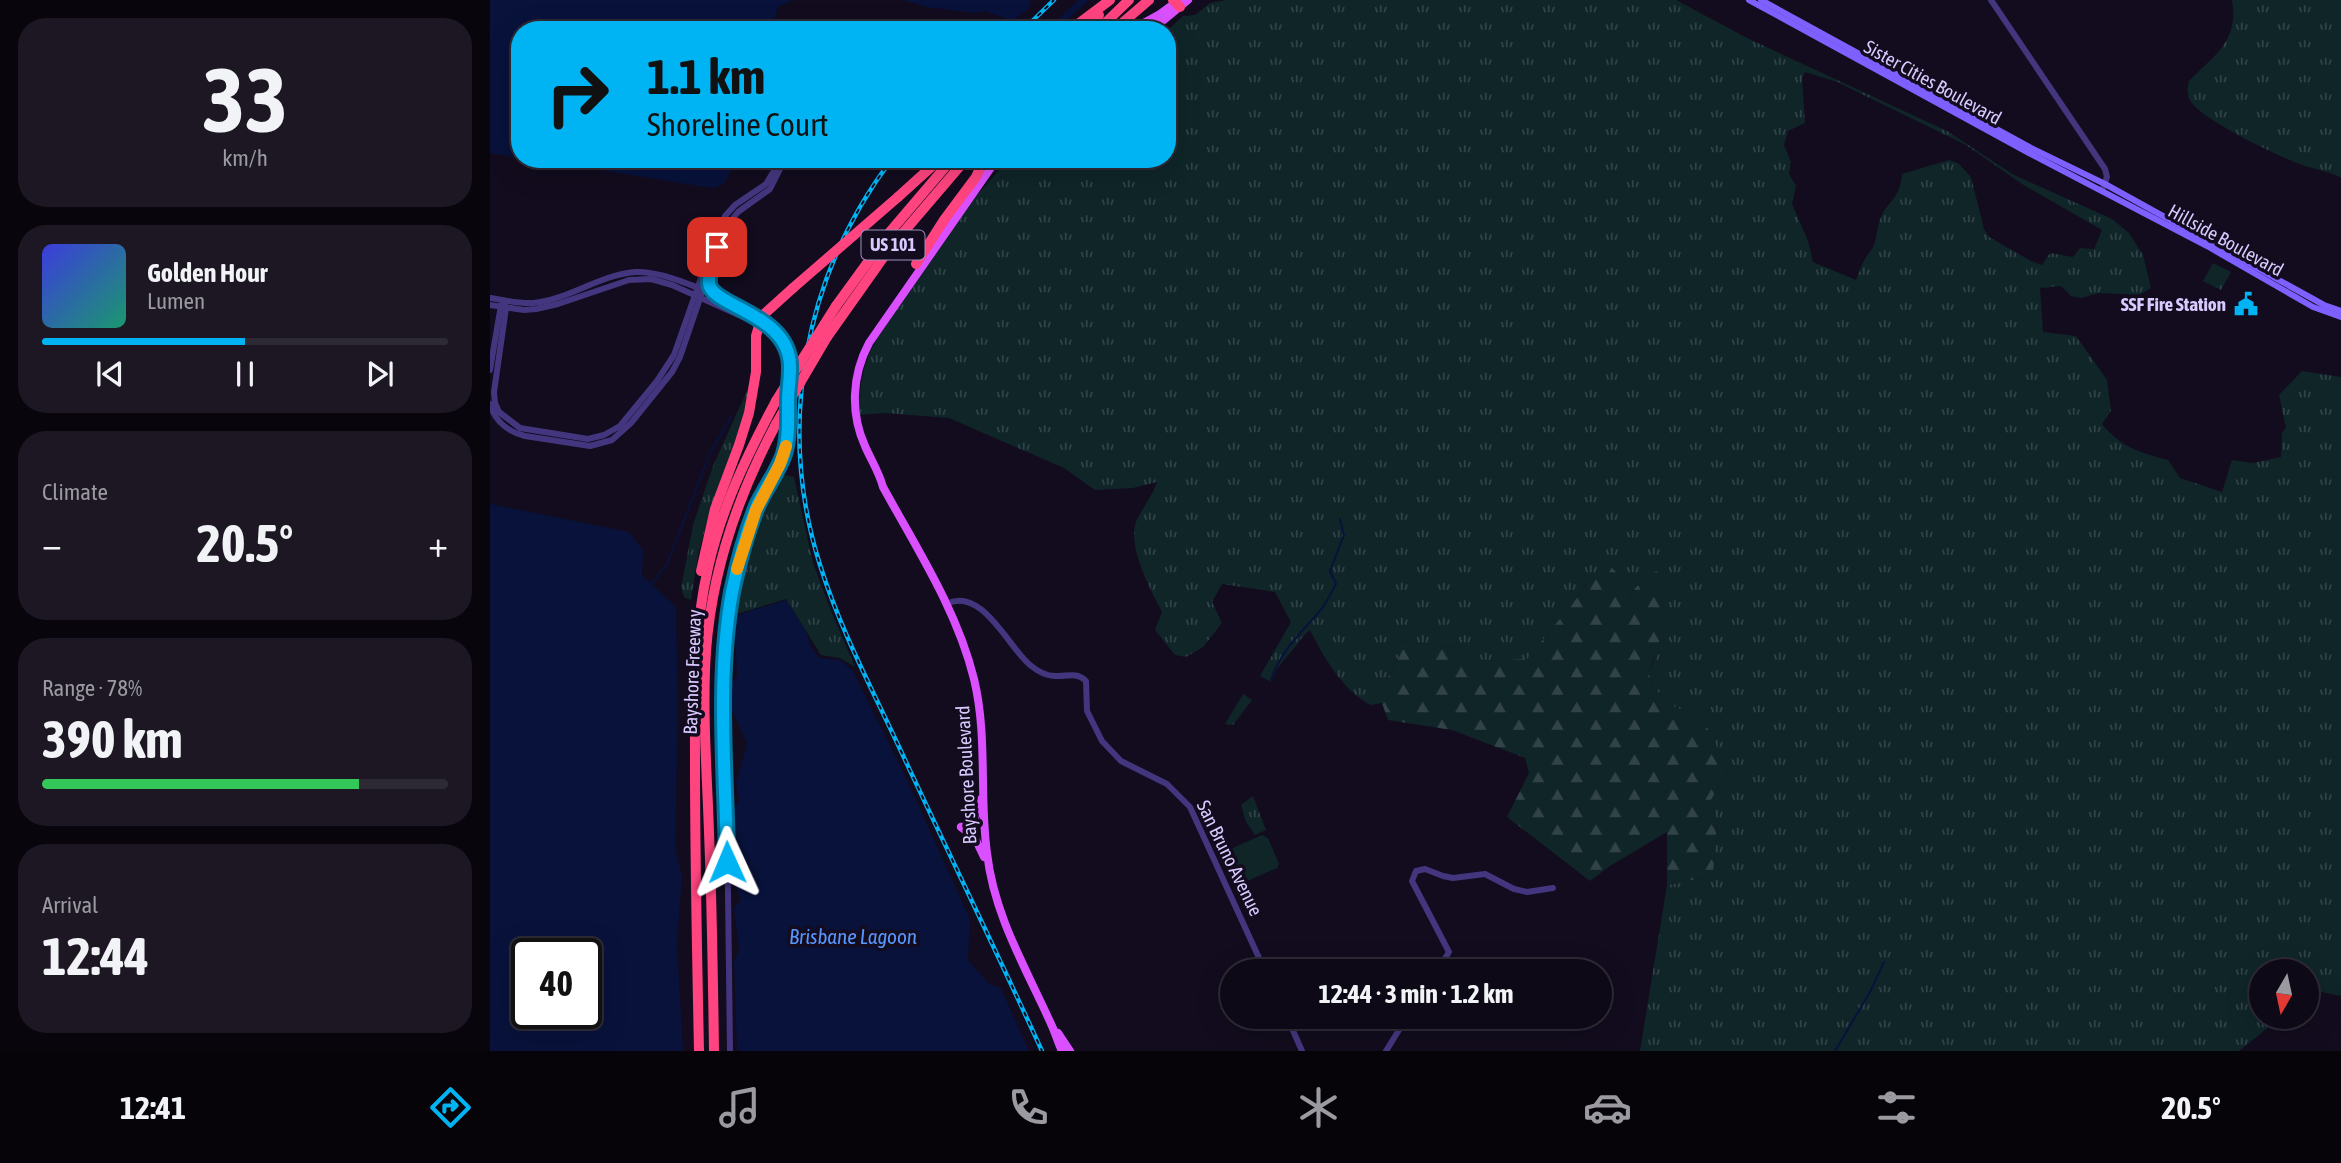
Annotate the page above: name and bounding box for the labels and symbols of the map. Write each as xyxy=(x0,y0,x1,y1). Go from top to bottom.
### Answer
street label: Sister Cities Boulevard xyxy=(1861,35,2005,129)
street label: Hillside Boulevard xyxy=(2165,199,2287,281)
pin xyxy=(687,217,747,277)
road number: US 101 xyxy=(862,230,924,260)
public building icon: SSF Fire Station xyxy=(2232,290,2260,318)
place label: SSF Fire Station xyxy=(2121,293,2226,315)
street label: Bayshore Freeway xyxy=(679,609,705,735)
street label: Bayshore Boulevard xyxy=(951,705,981,845)
street label: San Bruno Avenue xyxy=(1193,797,1267,919)
position arrow xyxy=(690,825,764,899)
water label: Brisbane Lagoon xyxy=(789,924,917,948)
speed limit sign: 40 xyxy=(511,938,602,1029)
north arrow xyxy=(2249,959,2319,1029)

